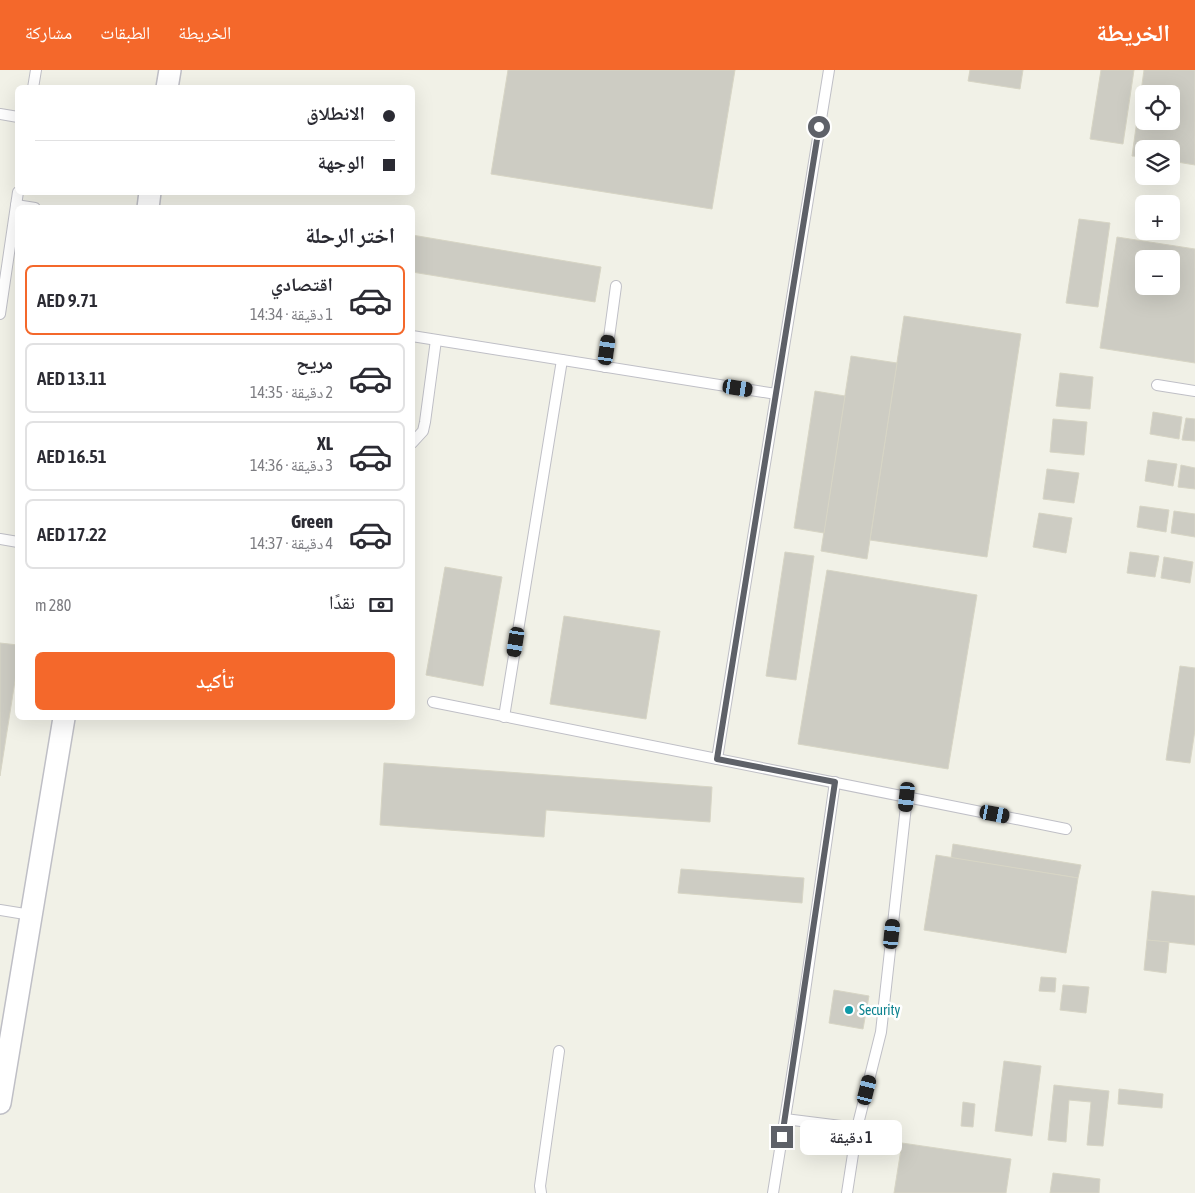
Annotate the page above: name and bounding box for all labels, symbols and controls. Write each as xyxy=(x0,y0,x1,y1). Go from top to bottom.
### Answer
text: الخريطة xyxy=(1096,19,1170,46)
text: مشاركة xyxy=(25,22,72,43)
text: الطبقات xyxy=(100,22,150,43)
text: الخريطة xyxy=(178,22,231,43)
map controls xyxy=(1135,85,1180,295)
button: locate xyxy=(1135,85,1180,130)
text: الانطلاق xyxy=(306,102,365,124)
route start xyxy=(808,116,830,138)
button: layers xyxy=(1135,140,1180,185)
text: الوجهة xyxy=(317,151,365,173)
button: + xyxy=(1135,195,1180,240)
text: اختر الرحلة xyxy=(305,222,395,248)
button: − xyxy=(1135,250,1180,295)
text: اقتصادي xyxy=(271,273,333,295)
icon: car xyxy=(348,278,393,323)
text: AED 9.71 xyxy=(37,289,98,311)
text: 1 دقيقة · 14:34 xyxy=(250,305,333,323)
car xyxy=(597,334,616,366)
text: مريح xyxy=(296,351,333,373)
icon: car xyxy=(348,356,393,401)
text: AED 13.11 xyxy=(37,367,107,389)
car xyxy=(722,378,753,398)
text: 2 دقيقة · 14:35 xyxy=(250,383,333,401)
text: XL xyxy=(317,432,333,454)
icon: car xyxy=(348,434,393,479)
text: AED 16.51 xyxy=(37,445,107,467)
text: 3 دقيقة · 14:36 xyxy=(250,456,333,474)
text: Green xyxy=(291,510,333,532)
icon: car xyxy=(348,512,393,557)
text: AED 17.22 xyxy=(37,523,107,545)
text: 4 دقيقة · 14:37 xyxy=(250,534,333,552)
text: نقدًا xyxy=(329,591,355,613)
icon: cash xyxy=(367,591,395,619)
text: 280 m xyxy=(35,596,71,614)
car xyxy=(506,626,525,658)
button: تأكيد xyxy=(35,652,395,710)
car xyxy=(897,781,916,813)
car xyxy=(978,804,1011,824)
car xyxy=(882,918,901,950)
place label: Security xyxy=(859,1002,900,1018)
marker: Security xyxy=(843,1004,855,1016)
car xyxy=(856,1074,877,1106)
callout: 1 دقيقة xyxy=(800,1120,902,1154)
route end xyxy=(771,1126,793,1148)
text: 1 دقيقة xyxy=(830,1128,872,1146)

